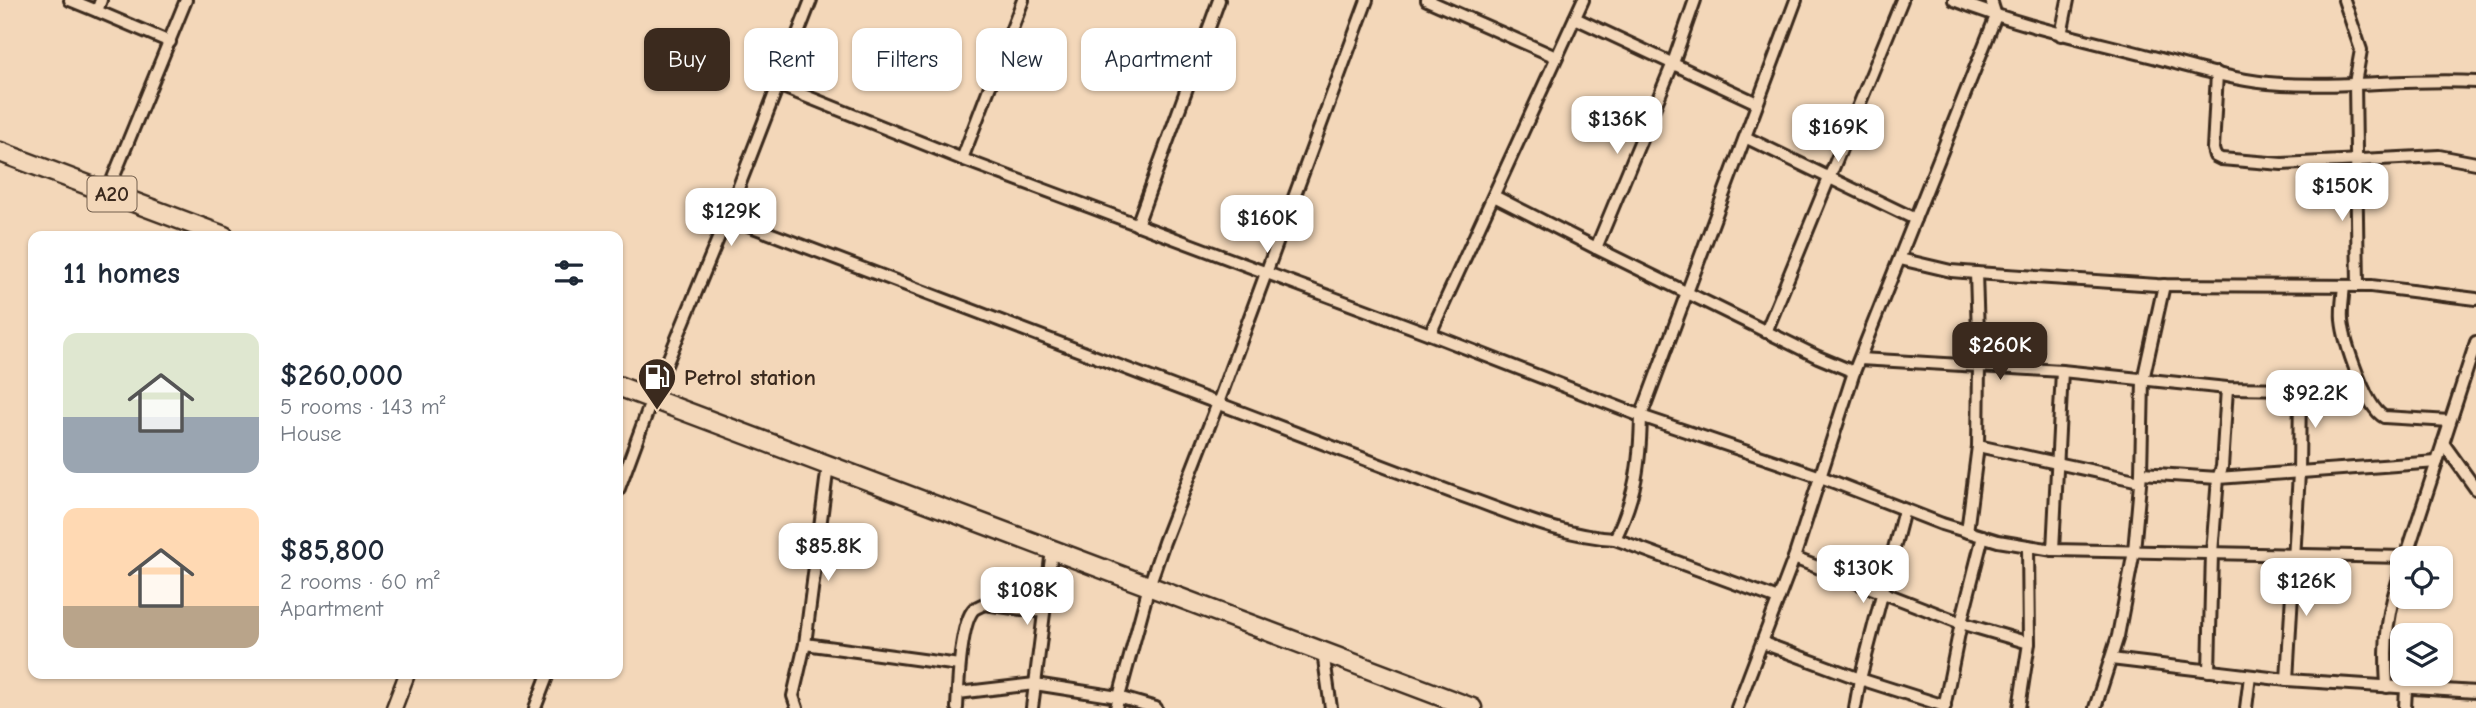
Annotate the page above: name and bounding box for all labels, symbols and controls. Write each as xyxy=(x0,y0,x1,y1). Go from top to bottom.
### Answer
chip: Buy xyxy=(644,28,730,91)
chip: Rent xyxy=(744,28,838,91)
chip: Filters xyxy=(852,28,962,91)
chip: New xyxy=(976,28,1067,91)
chip: Apartment xyxy=(1081,28,1236,91)
pin: $136K xyxy=(1568,96,1666,156)
pin: $169K xyxy=(1789,104,1887,164)
text: $136K xyxy=(1587,105,1647,132)
text: $169K xyxy=(1808,113,1868,140)
pin: $150K xyxy=(2293,164,2391,223)
text: $150K xyxy=(2311,172,2373,199)
road number: A20 xyxy=(88,176,136,212)
pin: $129K xyxy=(682,188,780,248)
pin: $160K xyxy=(1218,196,1316,255)
text: $129K xyxy=(701,197,761,224)
text: $160K xyxy=(1236,204,1298,231)
icon: filters xyxy=(550,254,588,292)
text: 11 homes xyxy=(63,256,180,291)
pin: $260K xyxy=(1951,322,2049,382)
text: $260K xyxy=(1968,331,2032,358)
fuel station icon: Petrol station xyxy=(636,356,678,411)
text: $260,000 xyxy=(280,358,403,393)
icon: home xyxy=(119,361,203,445)
place label: Petrol station xyxy=(684,364,816,391)
pin: $92.2K xyxy=(2258,370,2372,430)
text: $92.2K xyxy=(2282,379,2348,406)
text: 5 rooms · 143 m² xyxy=(280,393,446,420)
text: House xyxy=(280,420,342,447)
pin: $85.8K xyxy=(771,524,885,583)
text: $85.8K xyxy=(795,532,861,559)
text: $85,800 xyxy=(280,533,385,568)
icon: home xyxy=(119,536,203,620)
pin: $130K xyxy=(1814,546,1912,605)
map controls xyxy=(2390,546,2453,686)
button: locate xyxy=(2390,546,2453,609)
text: $130K xyxy=(1833,554,1893,581)
pin: $126K xyxy=(2257,558,2355,618)
text: $126K xyxy=(2276,567,2336,594)
text: 2 rooms · 60 m² xyxy=(280,568,440,595)
pin: $108K xyxy=(978,568,1076,627)
text: $108K xyxy=(997,576,1057,603)
text: Apartment xyxy=(280,595,383,622)
button: layers xyxy=(2390,623,2453,686)

